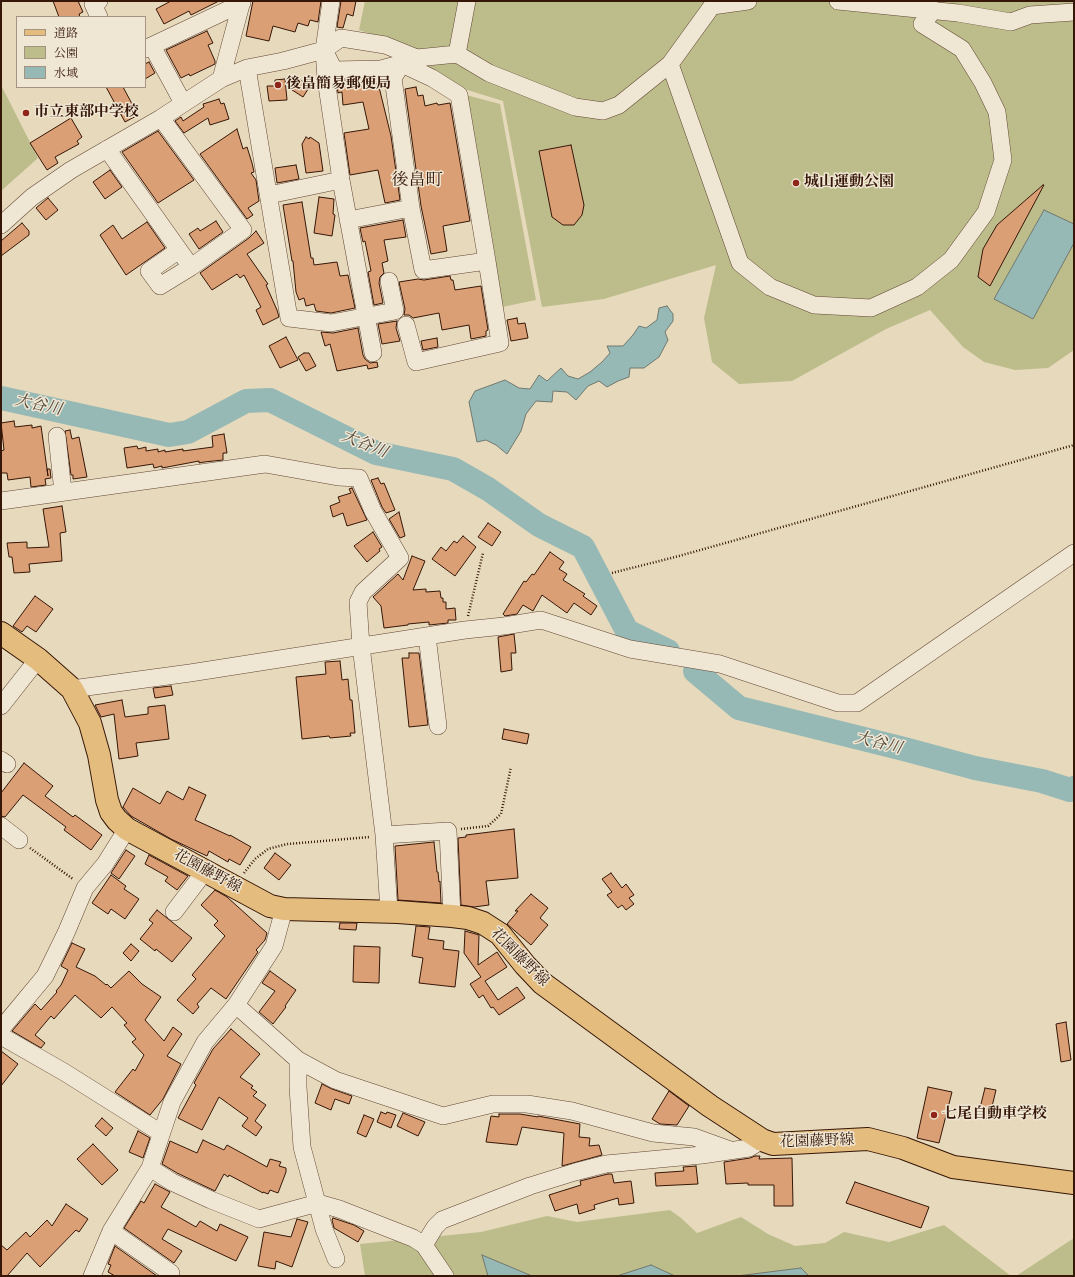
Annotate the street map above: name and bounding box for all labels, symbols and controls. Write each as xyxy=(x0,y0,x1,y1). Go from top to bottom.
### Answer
legend xyxy=(16,16,146,88)
text: 道路 xyxy=(54,26,78,41)
text: 公園 xyxy=(54,46,78,61)
text: 水域 xyxy=(54,66,78,81)
place label: 後畠簡易郵便局 xyxy=(286,76,391,94)
marker: 後畠簡易郵便局 xyxy=(273,80,283,90)
place label: 市立東部中学校 xyxy=(34,104,139,122)
marker: 市立東部中学校 xyxy=(21,108,31,118)
district label: 後畠町 xyxy=(392,171,442,191)
place label: 城山運動公園 xyxy=(804,174,894,192)
marker: 城山運動公園 xyxy=(791,178,801,188)
water label: 大谷川 xyxy=(13,392,63,420)
water label: 大谷川 xyxy=(338,427,390,463)
water label: 大谷川 xyxy=(852,729,904,759)
street label: 花園藤野線 xyxy=(170,846,244,898)
street label: 花園藤野線 xyxy=(486,925,552,991)
place label: 七尾自動車学校 xyxy=(942,1106,1047,1124)
marker: 七尾自動車学校 xyxy=(929,1110,939,1120)
street label: 花園藤野線 xyxy=(779,1132,855,1152)

